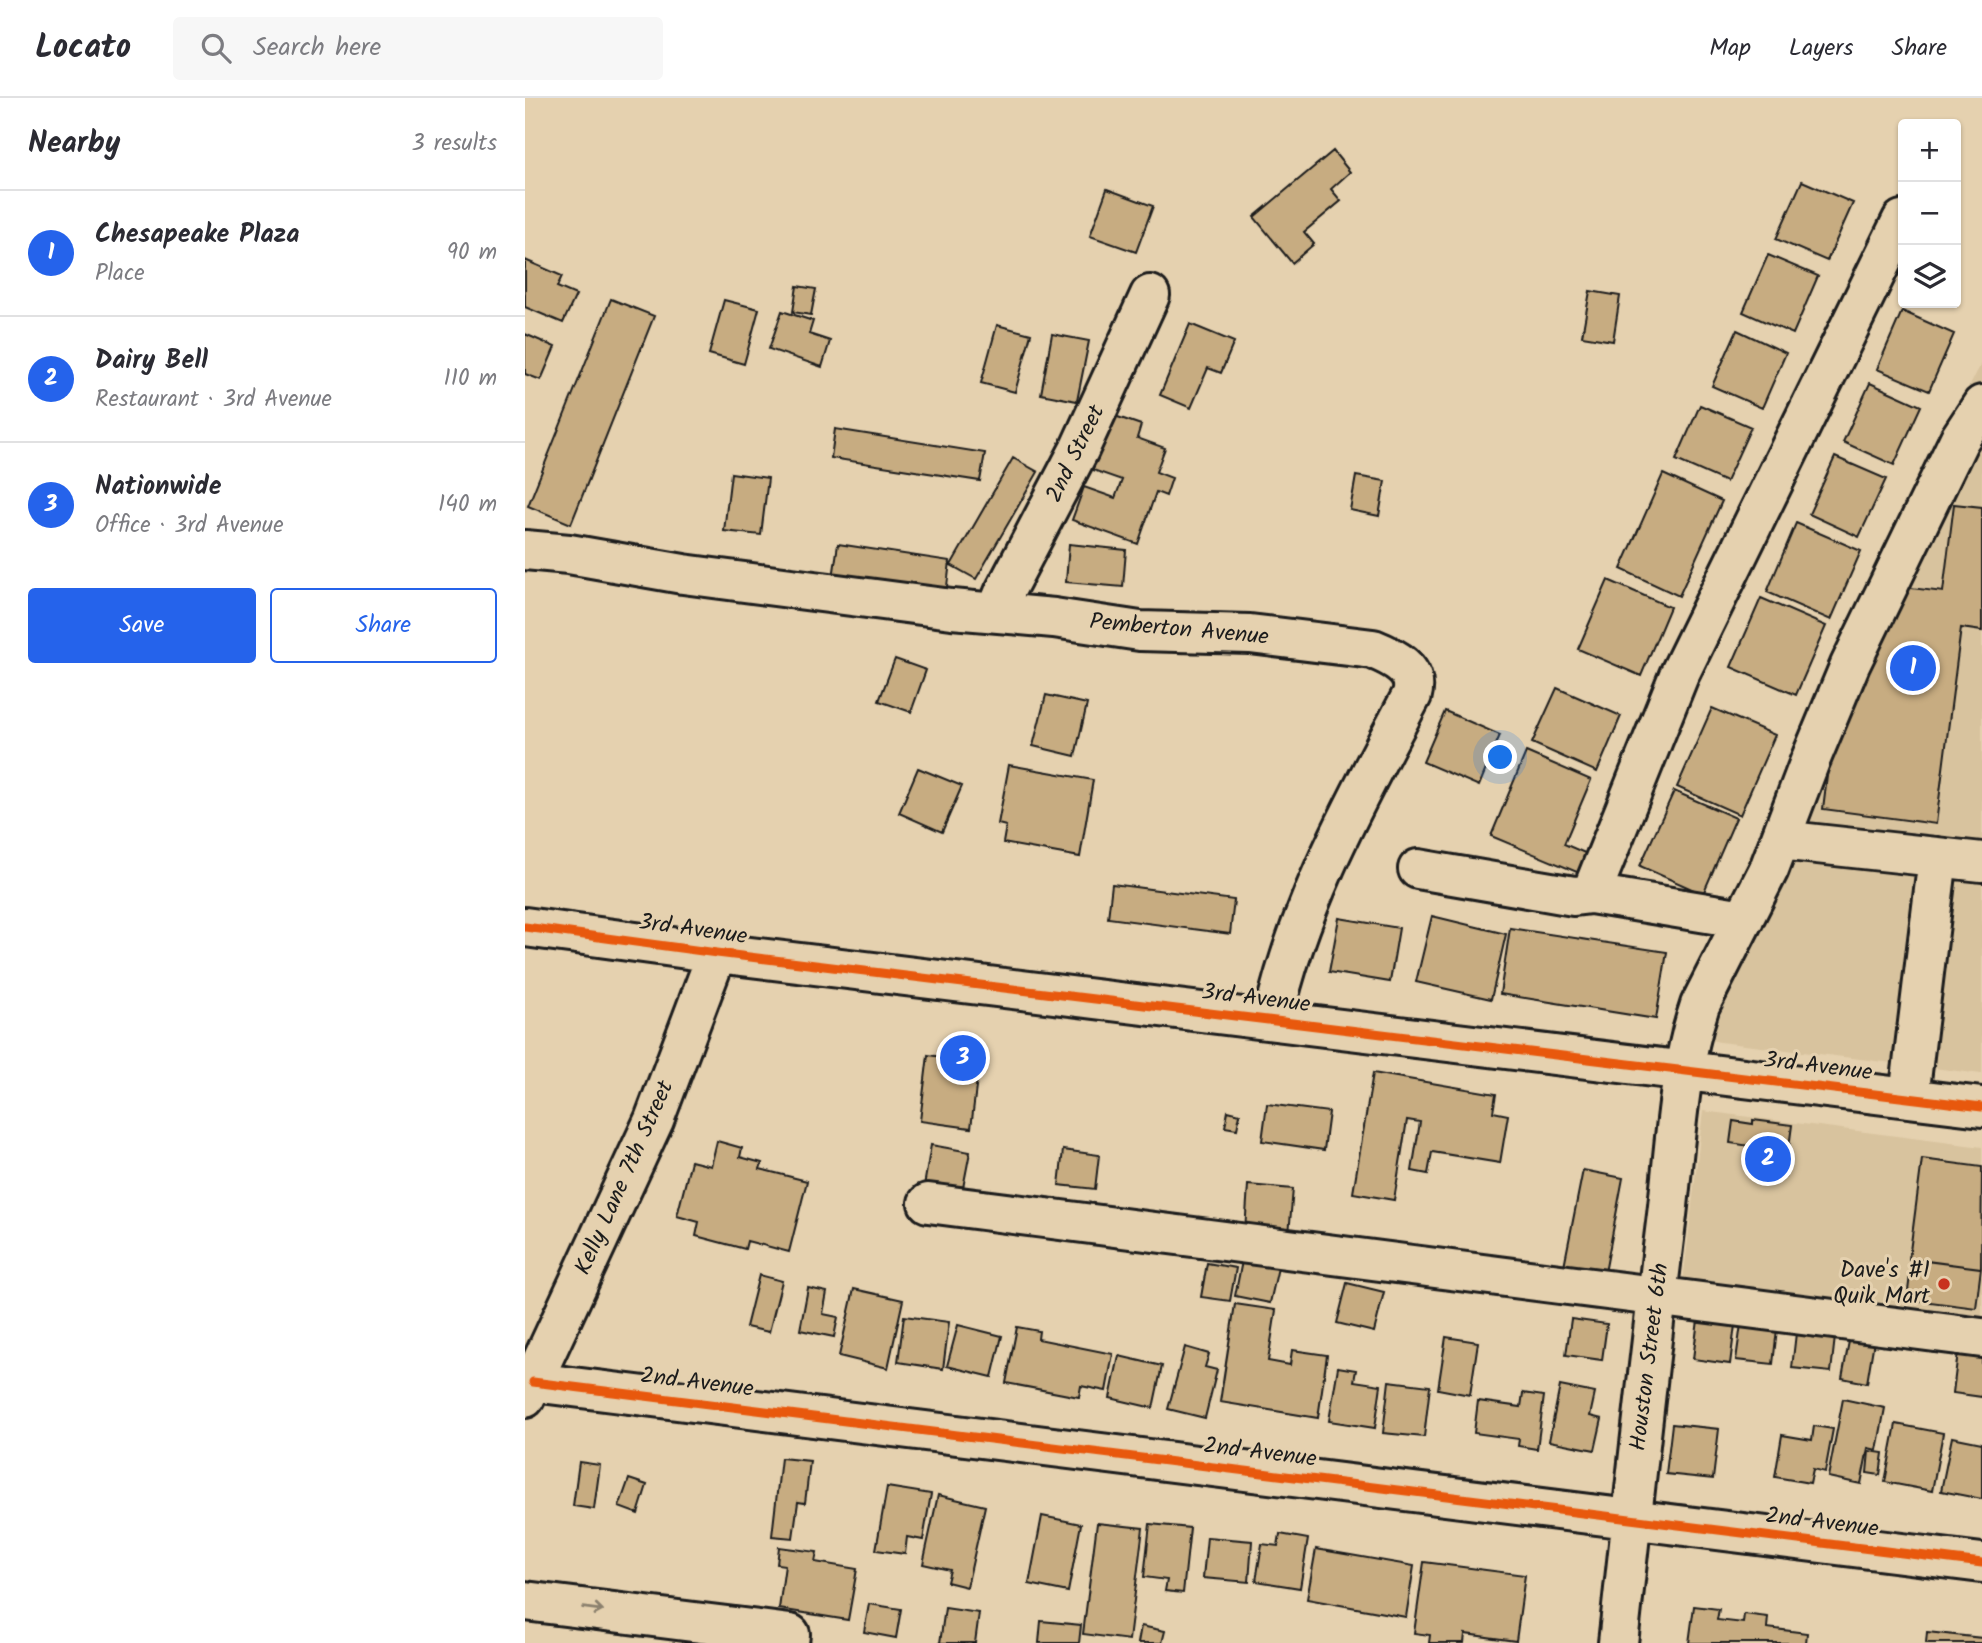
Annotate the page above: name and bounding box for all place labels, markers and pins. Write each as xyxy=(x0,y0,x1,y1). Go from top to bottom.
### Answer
pin: 1 xyxy=(1890,642,1936,694)
pin: 3 xyxy=(940,1032,986,1084)
pin: 2 xyxy=(1745,1133,1791,1185)
place label: Dave's #1 Quik Mart xyxy=(1833,1253,1931,1315)
marker: Dave's #1 Quik Mart xyxy=(1936,1276,1952,1292)

